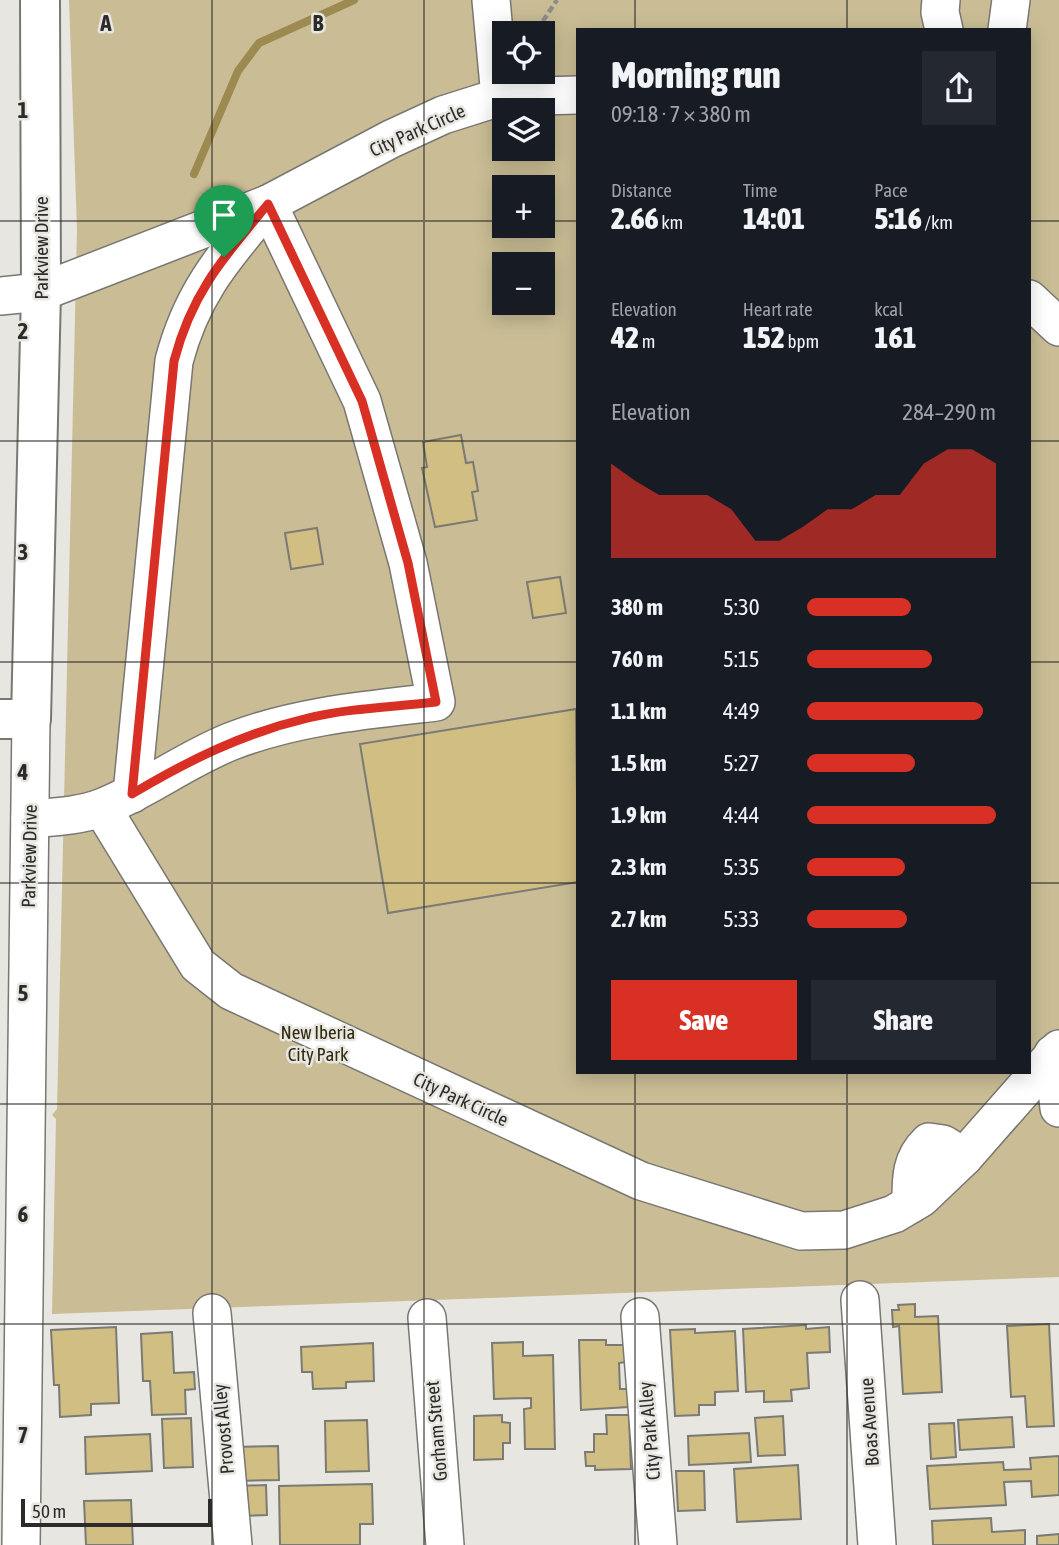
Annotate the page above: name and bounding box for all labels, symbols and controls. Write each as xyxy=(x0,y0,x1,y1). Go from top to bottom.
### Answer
text: A xyxy=(99,10,112,36)
text: B xyxy=(313,10,324,36)
map controls xyxy=(492,21,555,315)
button: locate xyxy=(492,21,555,84)
button: share xyxy=(922,51,996,125)
text: Morning run xyxy=(611,53,781,96)
text: 1 xyxy=(18,97,29,123)
button: layers xyxy=(492,98,555,161)
street label: City Park Circle xyxy=(366,99,468,161)
text: 09:18 · 7 × 380 m xyxy=(611,101,751,127)
button: + xyxy=(492,175,555,238)
text: Distance xyxy=(611,179,672,201)
text: Time xyxy=(743,179,777,201)
text: Pace xyxy=(874,179,908,201)
pin xyxy=(194,185,254,257)
street label: Parkview Drive xyxy=(30,196,52,300)
icon: arrive xyxy=(205,196,243,234)
text: 2.66 xyxy=(611,201,659,235)
text: 14:01 xyxy=(743,201,805,235)
text: 5:16 xyxy=(874,201,922,235)
text: km xyxy=(659,211,683,233)
text: /km xyxy=(922,211,953,233)
button: − xyxy=(492,252,555,315)
text: Elevation xyxy=(611,298,677,320)
text: Heart rate xyxy=(743,298,813,320)
text: kcal xyxy=(874,298,903,320)
text: 2 xyxy=(18,318,28,344)
text: 42 xyxy=(611,320,639,354)
text: 152 xyxy=(743,320,785,354)
text: 161 xyxy=(874,320,917,354)
text: m xyxy=(639,330,656,352)
text: bpm xyxy=(785,330,819,352)
text: Elevation xyxy=(611,399,691,425)
text: 284–290 m xyxy=(902,399,996,425)
text: 3 xyxy=(18,539,28,565)
text: 380 m xyxy=(611,594,663,620)
text: 5:30 xyxy=(723,594,760,620)
text: 760 m xyxy=(611,646,663,672)
text: 5:15 xyxy=(723,646,760,672)
text: 1.1 km xyxy=(611,698,667,724)
text: 4:49 xyxy=(723,698,760,724)
text: 1.5 km xyxy=(611,750,667,776)
text: 5:27 xyxy=(723,750,760,776)
text: 4 xyxy=(17,759,29,785)
text: 1.9 km xyxy=(611,802,667,828)
text: 4:44 xyxy=(723,802,760,828)
street label: Parkview Drive xyxy=(17,804,41,908)
text: 2.3 km xyxy=(611,854,667,880)
text: 5:35 xyxy=(723,854,760,880)
text: 2.7 km xyxy=(611,906,667,932)
text: 5:33 xyxy=(723,906,760,932)
text: 5 xyxy=(18,980,29,1006)
button: Save xyxy=(611,980,797,1060)
button: Share xyxy=(811,980,996,1060)
park label: New Iberia City Park xyxy=(281,1021,355,1065)
street label: City Park Circle xyxy=(410,1067,512,1131)
text: 6 xyxy=(18,1201,29,1227)
street label: Boas Avenue xyxy=(855,1377,883,1467)
street label: Gorham Street xyxy=(421,1380,451,1482)
street label: City Park Alley xyxy=(634,1381,664,1481)
street label: Provost Alley xyxy=(208,1383,238,1475)
text: 7 xyxy=(18,1422,28,1448)
scale bar xyxy=(21,1496,212,1528)
text: 50 m xyxy=(32,1500,66,1522)

